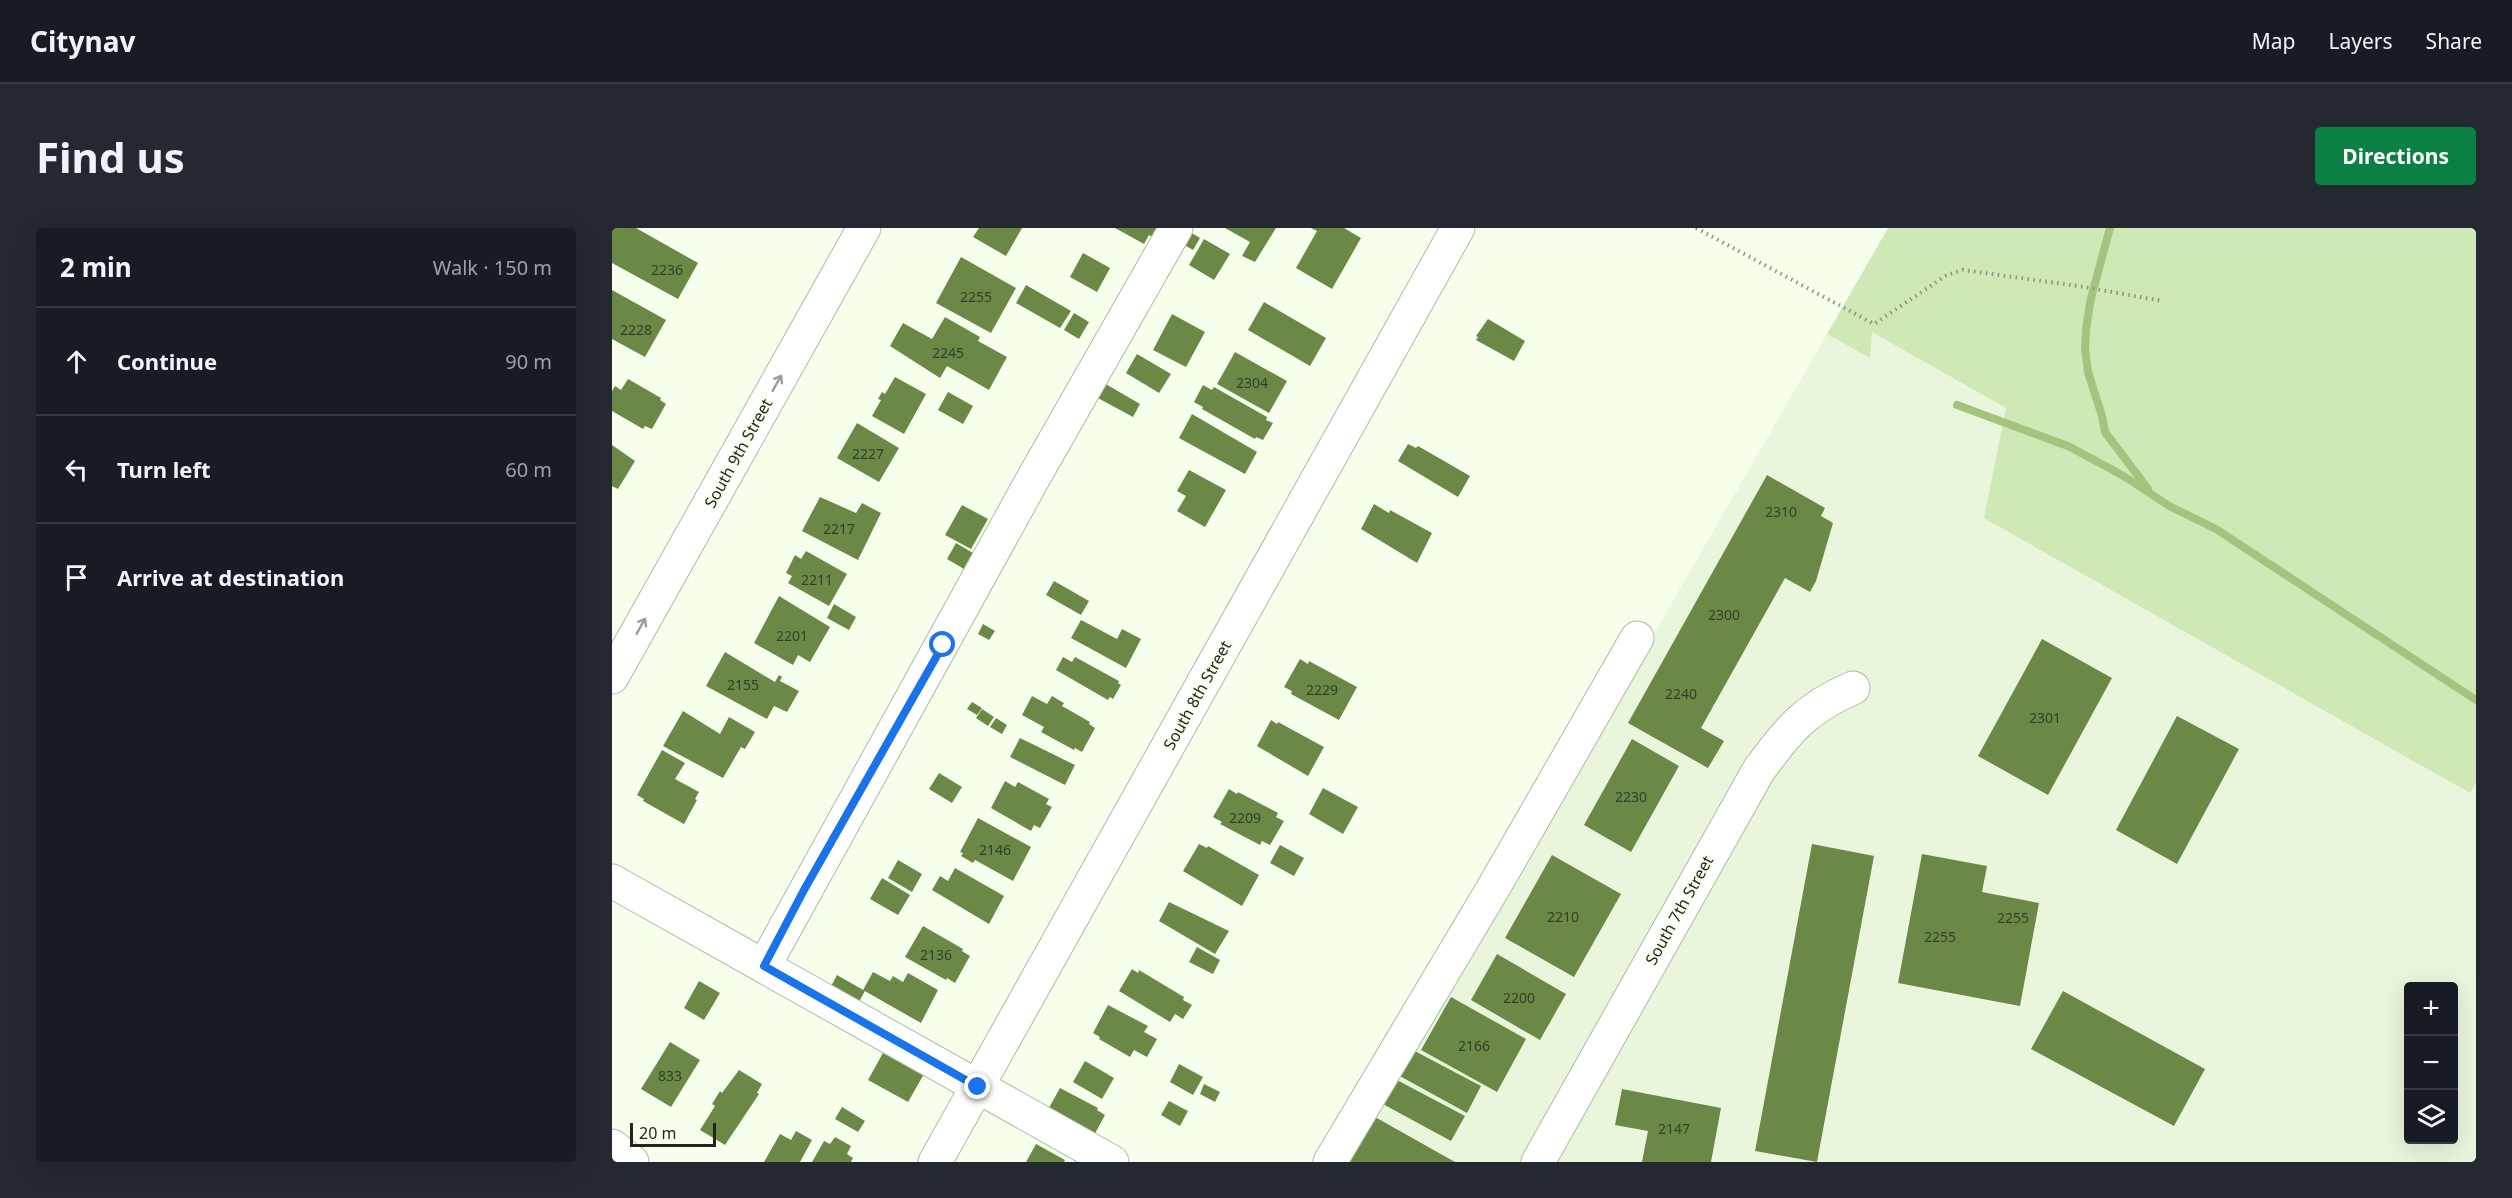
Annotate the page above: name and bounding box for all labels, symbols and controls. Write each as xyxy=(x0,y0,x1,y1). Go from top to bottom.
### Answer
text: Citynav xyxy=(30,22,135,60)
text: Map xyxy=(2252,27,2296,55)
text: Layers xyxy=(2329,27,2393,55)
text: Share xyxy=(2426,27,2482,55)
button: Directions xyxy=(2315,127,2476,185)
text: Find us xyxy=(36,128,185,185)
text: 2 min xyxy=(60,249,132,285)
text: Walk · 150 m xyxy=(433,254,552,281)
house number: 2236 xyxy=(651,260,683,279)
house number: 2255 xyxy=(960,287,992,306)
house number: 2228 xyxy=(620,320,652,339)
house number: 2245 xyxy=(932,343,964,362)
icon: ahead xyxy=(60,345,93,378)
text: Continue xyxy=(117,346,217,376)
text: 90 m xyxy=(505,348,552,375)
house number: 2304 xyxy=(1236,373,1268,392)
one-way arrow xyxy=(772,375,784,392)
street label: South 9th Street xyxy=(699,394,777,512)
house number: 2227 xyxy=(852,444,884,463)
icon: left xyxy=(60,453,93,486)
text: Turn left xyxy=(117,454,211,484)
text: 60 m xyxy=(505,456,552,483)
house number: 2310 xyxy=(1765,502,1797,521)
house number: 2217 xyxy=(823,519,855,538)
icon: arrive xyxy=(60,561,93,594)
text: Arrive at destination xyxy=(117,562,344,592)
house number: 2211 xyxy=(801,570,833,589)
house number: 2300 xyxy=(1708,605,1740,624)
one-way arrow xyxy=(635,618,647,635)
house number: 2201 xyxy=(776,626,808,645)
route start xyxy=(929,631,955,657)
street label: South 8th Street xyxy=(1158,636,1236,754)
house number: 2155 xyxy=(727,675,759,694)
house number: 2229 xyxy=(1306,680,1338,699)
house number: 2240 xyxy=(1665,684,1697,703)
house number: 2301 xyxy=(2029,708,2061,727)
house number: 2230 xyxy=(1615,787,1647,806)
house number: 2209 xyxy=(1229,808,1261,827)
house number: 2146 xyxy=(979,840,1011,859)
street label: South 7th Street xyxy=(1640,851,1718,969)
house number: 2210 xyxy=(1547,907,1579,926)
house number: 2255 xyxy=(1997,908,2029,927)
house number: 2255 xyxy=(1924,927,1956,946)
house number: 2136 xyxy=(920,945,952,964)
map controls xyxy=(2404,982,2458,1144)
button: + xyxy=(2404,982,2458,1036)
house number: 2200 xyxy=(1503,988,1535,1007)
house number: 2166 xyxy=(1458,1036,1490,1055)
button: − xyxy=(2404,1036,2458,1090)
house number: 833 xyxy=(658,1066,682,1085)
route end xyxy=(964,1073,990,1099)
button: layers xyxy=(2404,1090,2458,1144)
house number: 2147 xyxy=(1658,1119,1690,1138)
scale bar xyxy=(630,1120,716,1148)
text: 20 m xyxy=(639,1122,676,1144)

